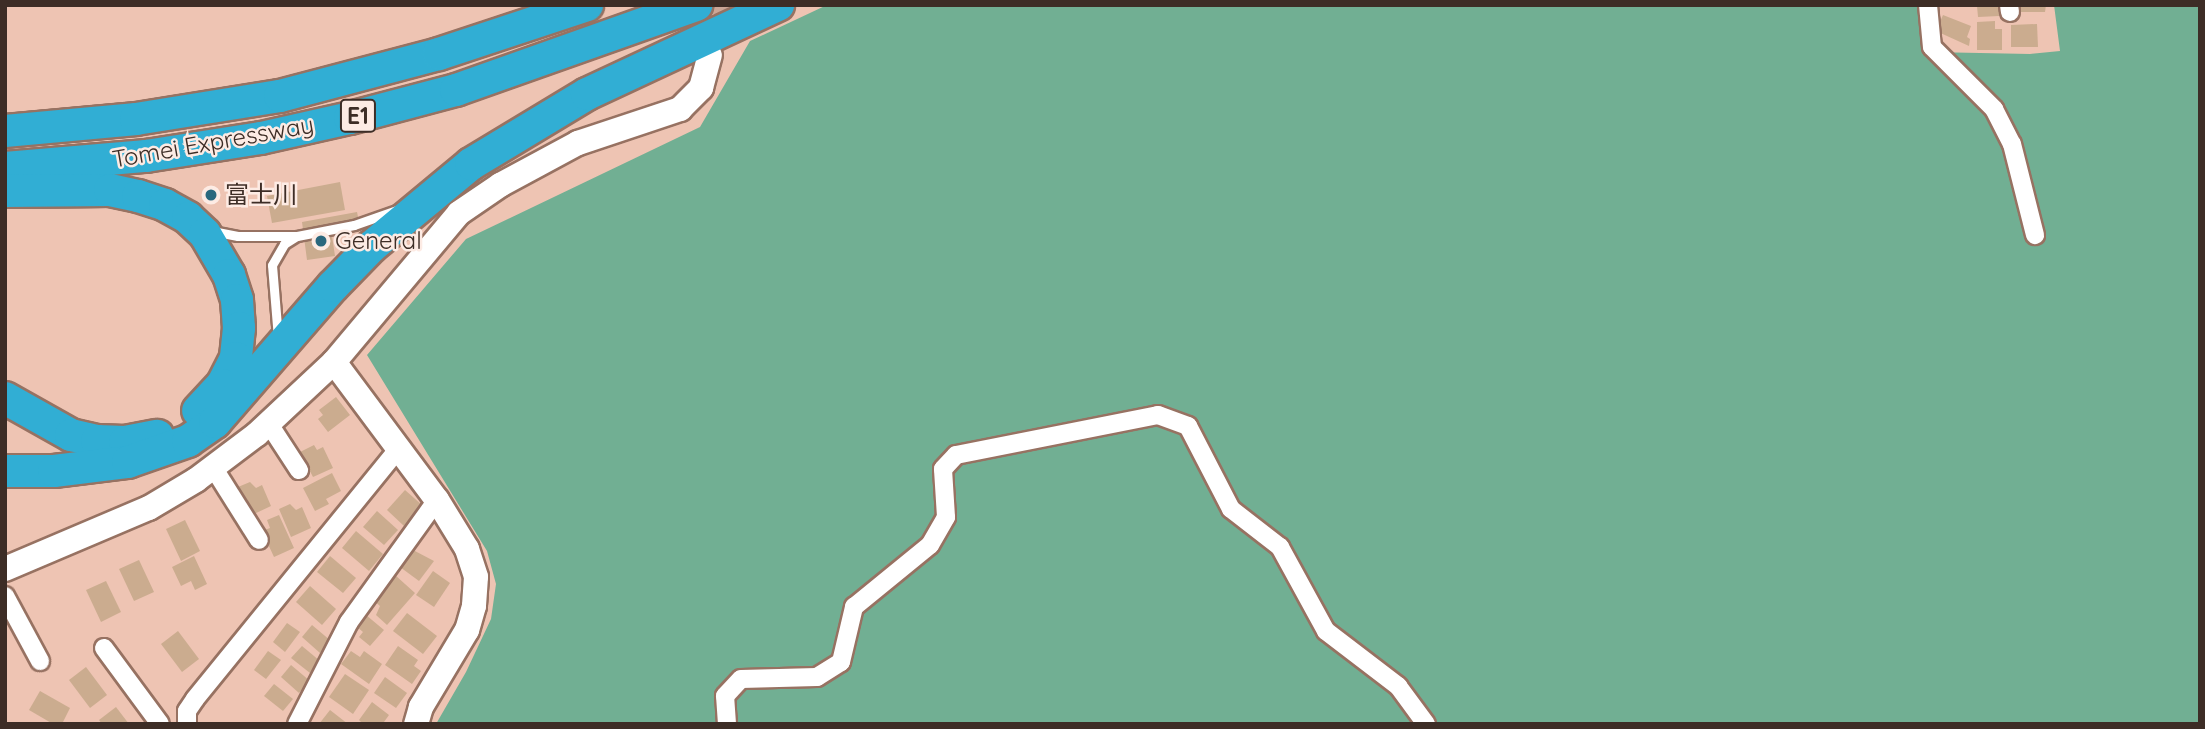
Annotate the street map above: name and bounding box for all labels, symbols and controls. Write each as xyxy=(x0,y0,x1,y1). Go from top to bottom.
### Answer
road number: E1 xyxy=(339,97,377,136)
street label: Tomei Expressway xyxy=(110,110,316,174)
place label: 富士川 xyxy=(225,181,297,209)
marker: 富士川 xyxy=(203,187,219,203)
place label: General xyxy=(335,227,422,255)
marker: General xyxy=(313,233,329,249)

